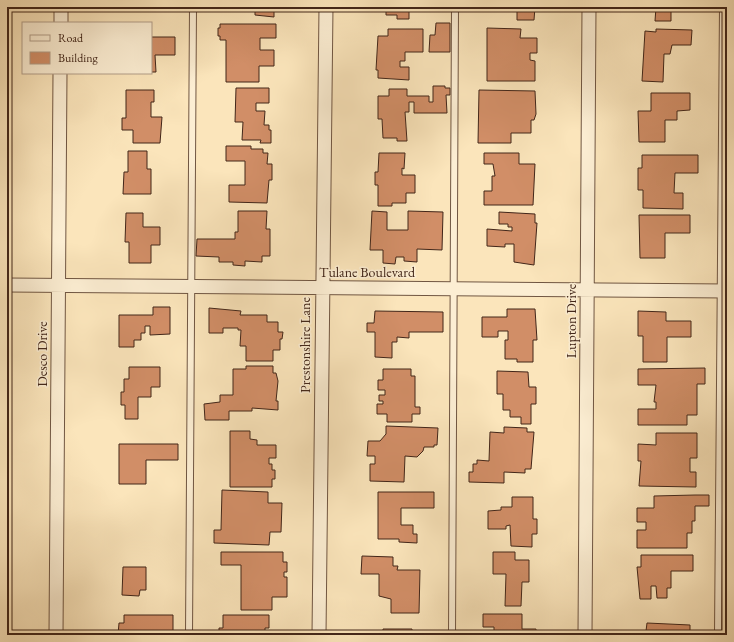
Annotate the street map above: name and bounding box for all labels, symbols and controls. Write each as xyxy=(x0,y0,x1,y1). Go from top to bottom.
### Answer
legend xyxy=(22,22,152,74)
text: Road xyxy=(58,30,84,46)
text: Building xyxy=(58,50,99,66)
street label: Tulane Boulevard xyxy=(319,263,416,281)
street label: Lupton Drive xyxy=(562,283,580,358)
street label: Prestonshire Lane xyxy=(296,297,314,393)
street label: Desco Drive xyxy=(33,321,51,387)

